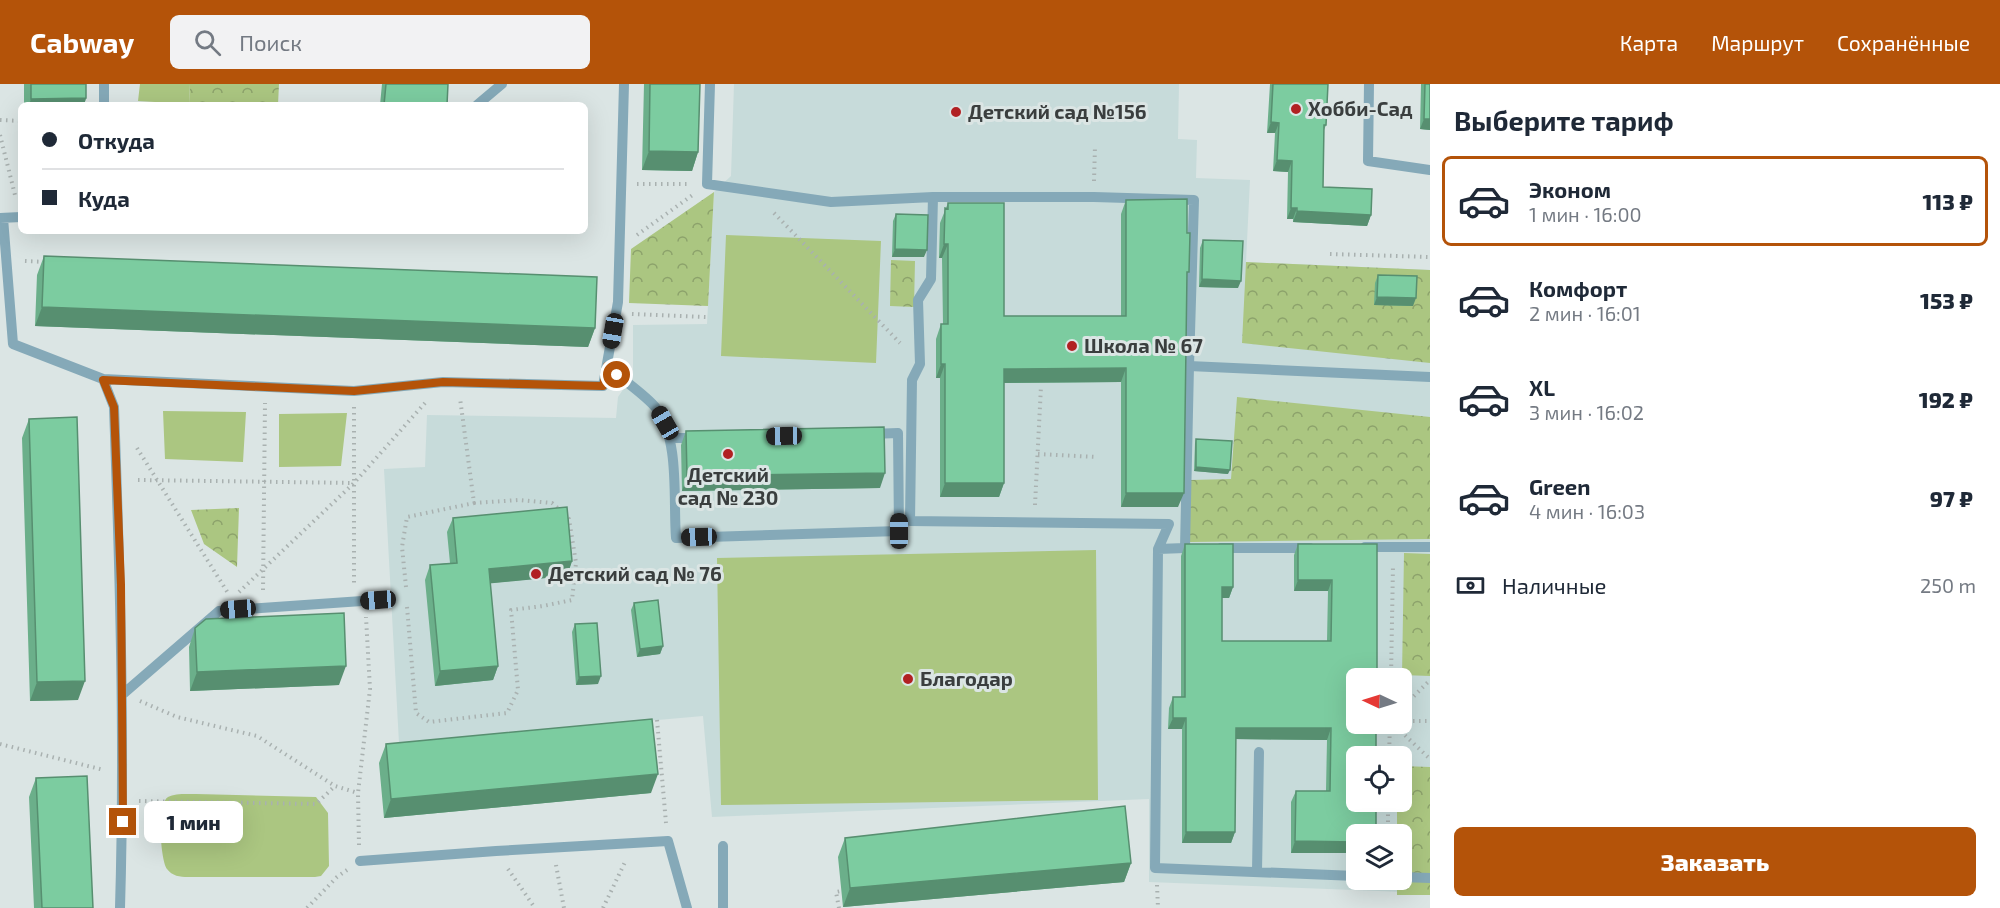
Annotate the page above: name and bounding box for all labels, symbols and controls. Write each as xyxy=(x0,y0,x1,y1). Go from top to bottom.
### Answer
search box xyxy=(170,15,590,69)
text: Cabway xyxy=(30,25,134,59)
icon: search xyxy=(191,26,224,59)
text: Поиск xyxy=(239,29,302,55)
text: Карта xyxy=(1620,30,1678,55)
text: Маршрут xyxy=(1711,30,1804,55)
text: Сохранённые xyxy=(1837,30,1970,55)
place label: Хобби-Сад xyxy=(1308,96,1413,120)
place label: Детский сад №156 xyxy=(968,99,1147,123)
marker: Хобби-Сад xyxy=(1289,102,1303,116)
text: Выберите тариф xyxy=(1454,104,1674,136)
marker: Детский сад №156 xyxy=(949,105,963,119)
text: Откуда xyxy=(78,127,155,153)
icon: car xyxy=(1457,174,1511,228)
text: Эконом xyxy=(1529,176,1611,202)
text: Куда xyxy=(78,185,130,211)
text: 113 ₽ xyxy=(1922,188,1973,214)
text: 1 мин · 16:00 xyxy=(1529,202,1642,226)
icon: car xyxy=(1457,273,1511,327)
text: Комфорт xyxy=(1529,275,1627,301)
text: 153 ₽ xyxy=(1920,287,1973,313)
text: 2 мин · 16:01 xyxy=(1529,301,1641,325)
car xyxy=(601,312,625,350)
place label: Школа № 67 xyxy=(1084,333,1203,357)
marker: Школа № 67 xyxy=(1065,339,1079,353)
route start xyxy=(603,361,630,388)
icon: car xyxy=(1457,372,1511,426)
text: XL xyxy=(1529,374,1555,400)
text: 192 ₽ xyxy=(1919,386,1973,412)
text: 3 мин · 16:02 xyxy=(1529,400,1644,424)
car xyxy=(648,403,682,443)
car xyxy=(766,427,802,445)
marker: Детский сад № 230 xyxy=(721,447,735,461)
place label: Детский сад № 230 xyxy=(678,462,778,509)
icon: car xyxy=(1457,471,1511,525)
text: Green xyxy=(1529,473,1591,499)
text: 97 ₽ xyxy=(1930,485,1973,511)
text: 4 мин · 16:03 xyxy=(1529,499,1645,523)
car xyxy=(890,513,908,549)
car xyxy=(681,527,717,547)
place label: Детский сад № 76 xyxy=(548,561,722,585)
marker: Детский сад № 76 xyxy=(529,567,543,581)
icon: cash xyxy=(1454,569,1487,602)
text: Наличные xyxy=(1502,572,1606,598)
text: 250 m xyxy=(1920,573,1976,597)
car xyxy=(359,590,397,610)
car xyxy=(219,598,257,620)
place label: Благодар xyxy=(920,666,1013,690)
north arrow xyxy=(1346,668,1412,734)
map controls xyxy=(1346,668,1412,890)
marker: Благодар xyxy=(901,672,915,686)
button: locate xyxy=(1346,746,1412,812)
callout: 1 мин xyxy=(144,801,243,843)
route end xyxy=(109,808,136,835)
text: 1 мин xyxy=(166,810,221,834)
button: layers xyxy=(1346,824,1412,890)
button: Заказать xyxy=(1454,827,1976,896)

